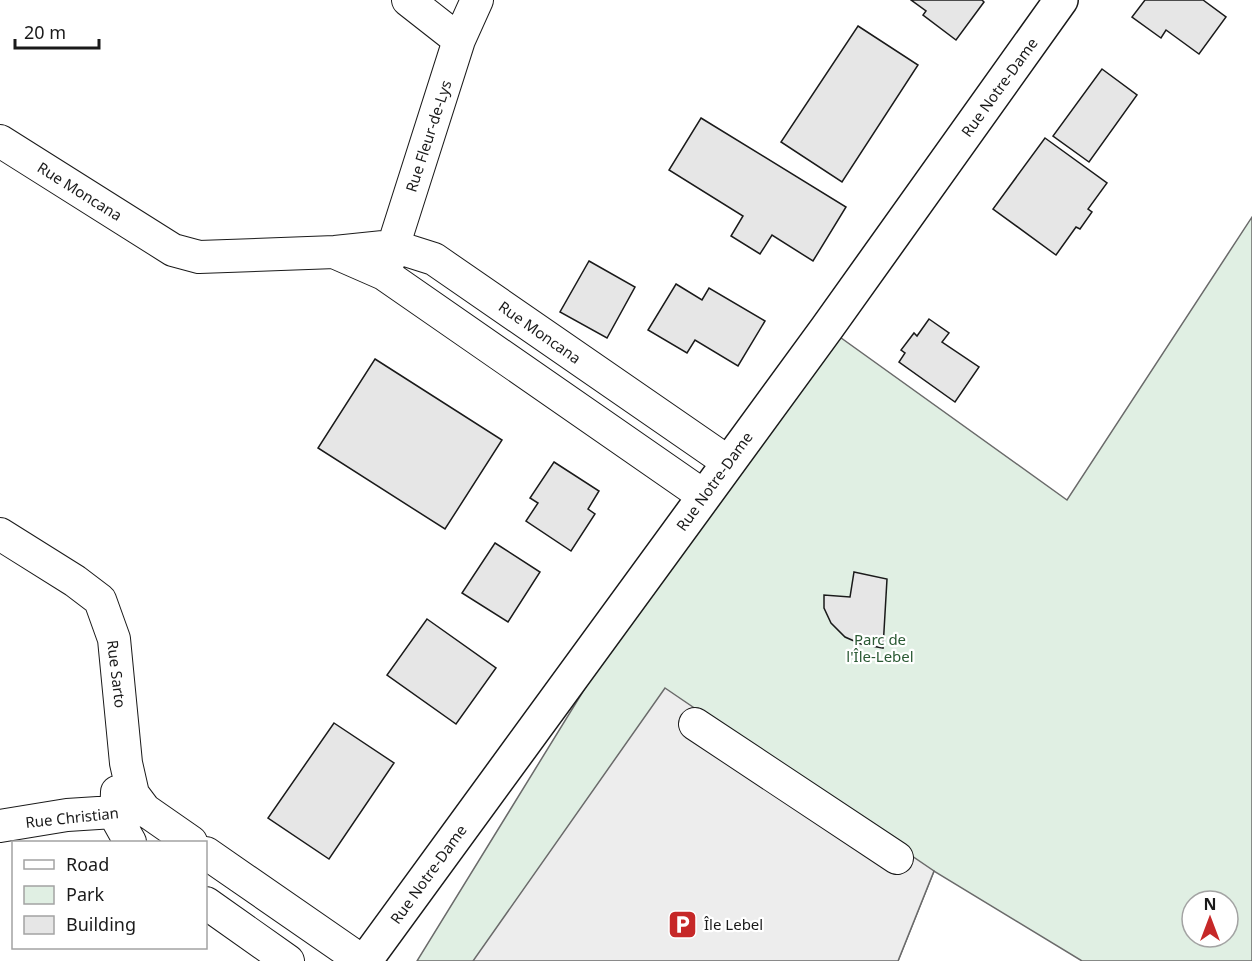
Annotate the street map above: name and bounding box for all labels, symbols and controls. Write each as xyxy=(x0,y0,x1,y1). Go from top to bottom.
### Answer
scale bar xyxy=(15,12,99,50)
text: 20 m xyxy=(24,20,66,44)
street label: Rue Notre-Dame xyxy=(956,33,1042,141)
street label: Rue Fleur-de-Lys xyxy=(400,77,456,195)
street label: Rue Moncana xyxy=(34,157,126,225)
street label: Rue Moncana xyxy=(495,296,585,368)
street label: Rue Notre-Dame xyxy=(671,427,757,535)
park label: Parc de l'Île-Lebel xyxy=(846,629,914,666)
street label: Rue Sarto xyxy=(103,639,131,709)
street label: Rue Christian xyxy=(24,802,120,832)
street label: Rue Notre-Dame xyxy=(385,820,471,928)
legend xyxy=(12,841,207,949)
text: Road xyxy=(66,852,109,876)
text: Park xyxy=(66,882,104,906)
north arrow xyxy=(1180,889,1240,949)
text: N xyxy=(1203,893,1217,915)
parking icon: Île Lebel xyxy=(667,908,699,940)
text: Building xyxy=(66,912,136,936)
place label: Île Lebel xyxy=(704,914,763,934)

